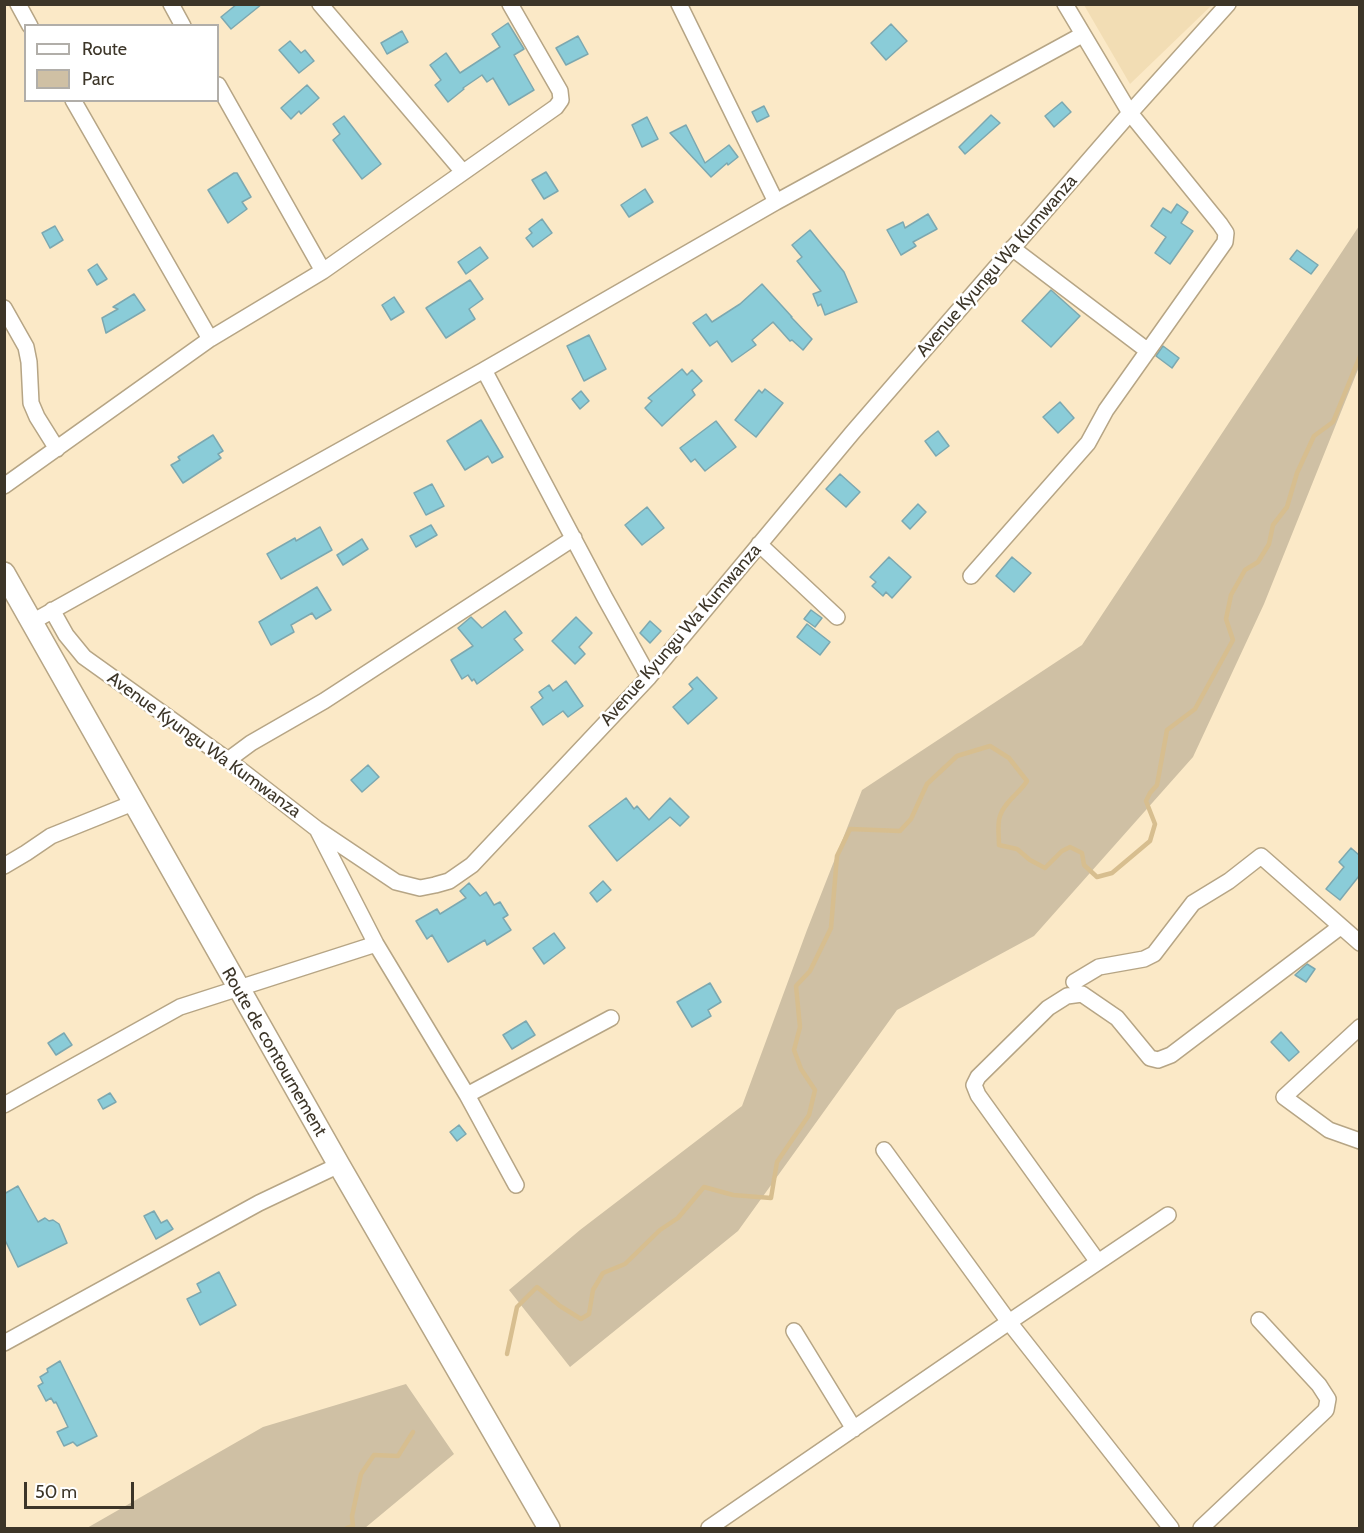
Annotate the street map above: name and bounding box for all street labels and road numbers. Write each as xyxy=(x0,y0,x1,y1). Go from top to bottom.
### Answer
street label: Avenue Kyungu Wa Kumwanza xyxy=(912,171,1082,361)
street label: Avenue Kyungu Wa Kumwanza xyxy=(596,540,766,730)
street label: Avenue Kyungu Wa Kumwanza xyxy=(103,668,305,822)
street label: Route de contournement xyxy=(217,964,331,1140)

